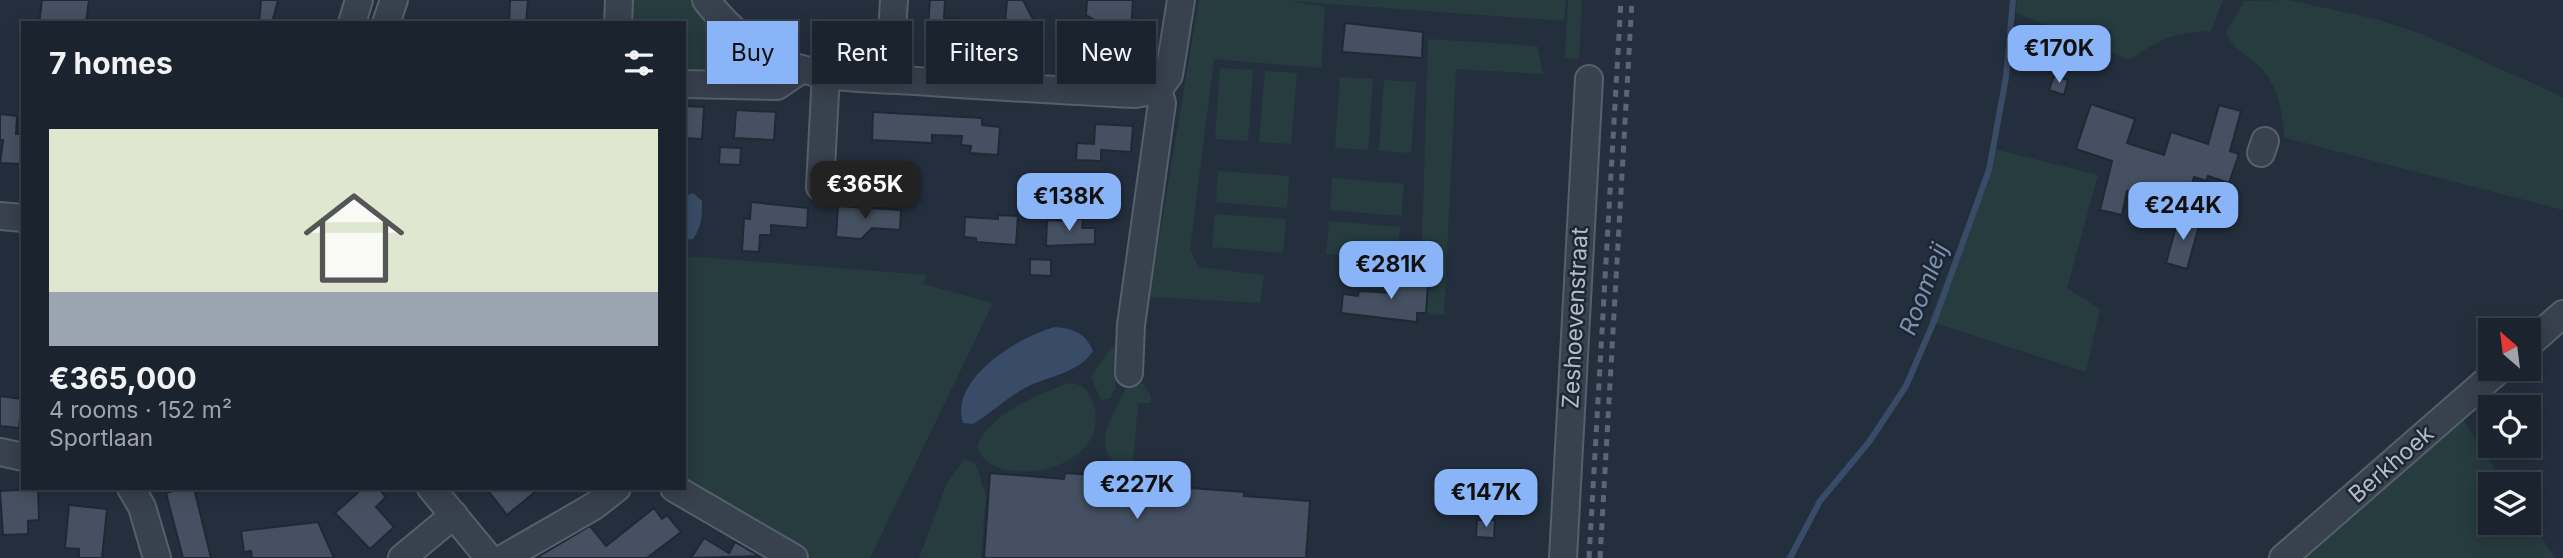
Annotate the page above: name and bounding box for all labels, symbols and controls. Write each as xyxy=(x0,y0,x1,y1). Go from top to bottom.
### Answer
chip: Buy xyxy=(707,21,798,84)
chip: Rent xyxy=(812,21,912,84)
chip: Filters xyxy=(926,21,1043,84)
chip: New xyxy=(1057,21,1156,84)
pin: €170K xyxy=(2010,25,2108,85)
text: €170K xyxy=(2024,34,2094,62)
icon: filters xyxy=(620,44,658,82)
text: 7 homes xyxy=(49,45,173,81)
pin: €365K xyxy=(816,162,914,221)
text: €365K xyxy=(827,170,903,198)
pin: €138K xyxy=(1020,174,1118,233)
icon: home xyxy=(291,175,417,301)
text: €138K xyxy=(1033,182,1105,210)
pin: €244K xyxy=(2134,182,2232,242)
text: €244K xyxy=(2144,191,2222,219)
street label: Zeshoevenstraat xyxy=(1556,226,1594,409)
water label: Roomleij xyxy=(1893,238,1955,339)
pin: €281K xyxy=(1342,242,1440,301)
text: €281K xyxy=(1355,250,1427,278)
north arrow xyxy=(2478,318,2541,382)
map controls xyxy=(2478,318,2541,535)
text: €365,000 xyxy=(49,360,197,396)
button: locate xyxy=(2478,395,2541,458)
text: 4 rooms · 152 m² xyxy=(49,396,232,424)
street label: Berkhoek xyxy=(2343,419,2440,509)
text: Sportlaan xyxy=(49,424,153,452)
pin: €227K xyxy=(1088,462,1186,521)
text: €227K xyxy=(1100,470,1174,498)
pin: €147K xyxy=(1437,470,1535,529)
button: layers xyxy=(2478,472,2541,535)
text: €147K xyxy=(1450,478,1522,506)

